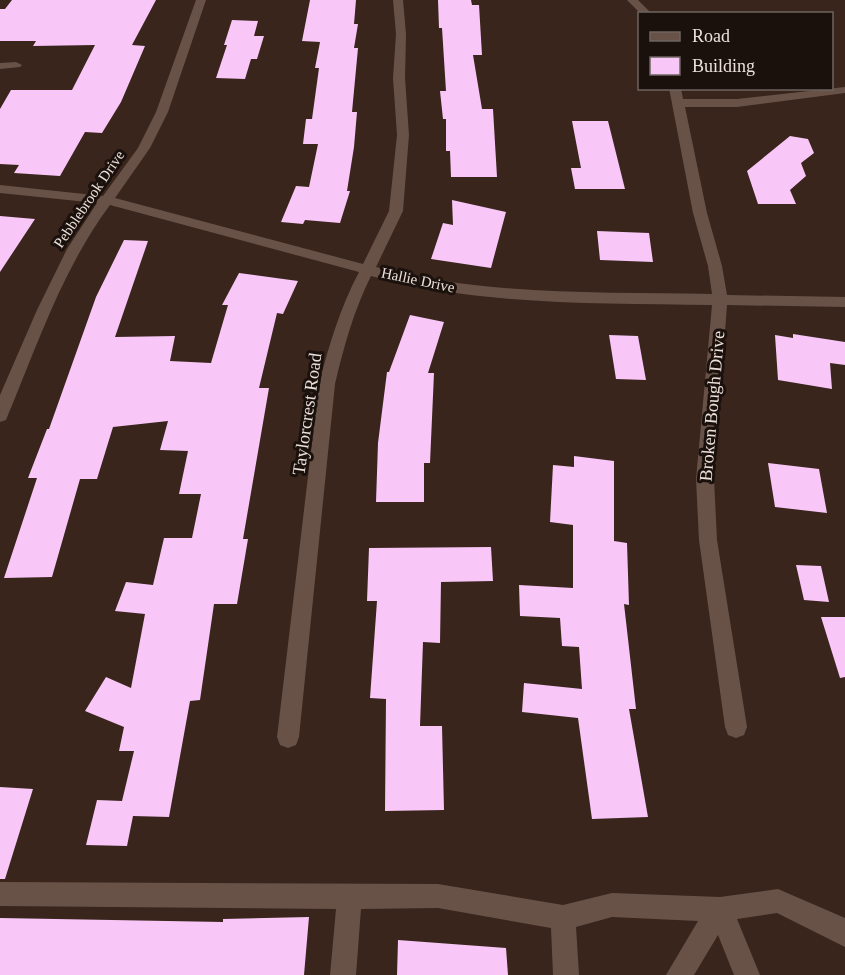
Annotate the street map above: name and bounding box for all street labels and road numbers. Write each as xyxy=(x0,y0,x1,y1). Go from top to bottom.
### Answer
street label: Pebblebrook Drive xyxy=(51,147,128,251)
street label: Hallie Drive xyxy=(380,264,456,296)
street label: Broken Bough Drive xyxy=(695,330,729,482)
street label: Taylorcrest Road xyxy=(289,352,325,476)

